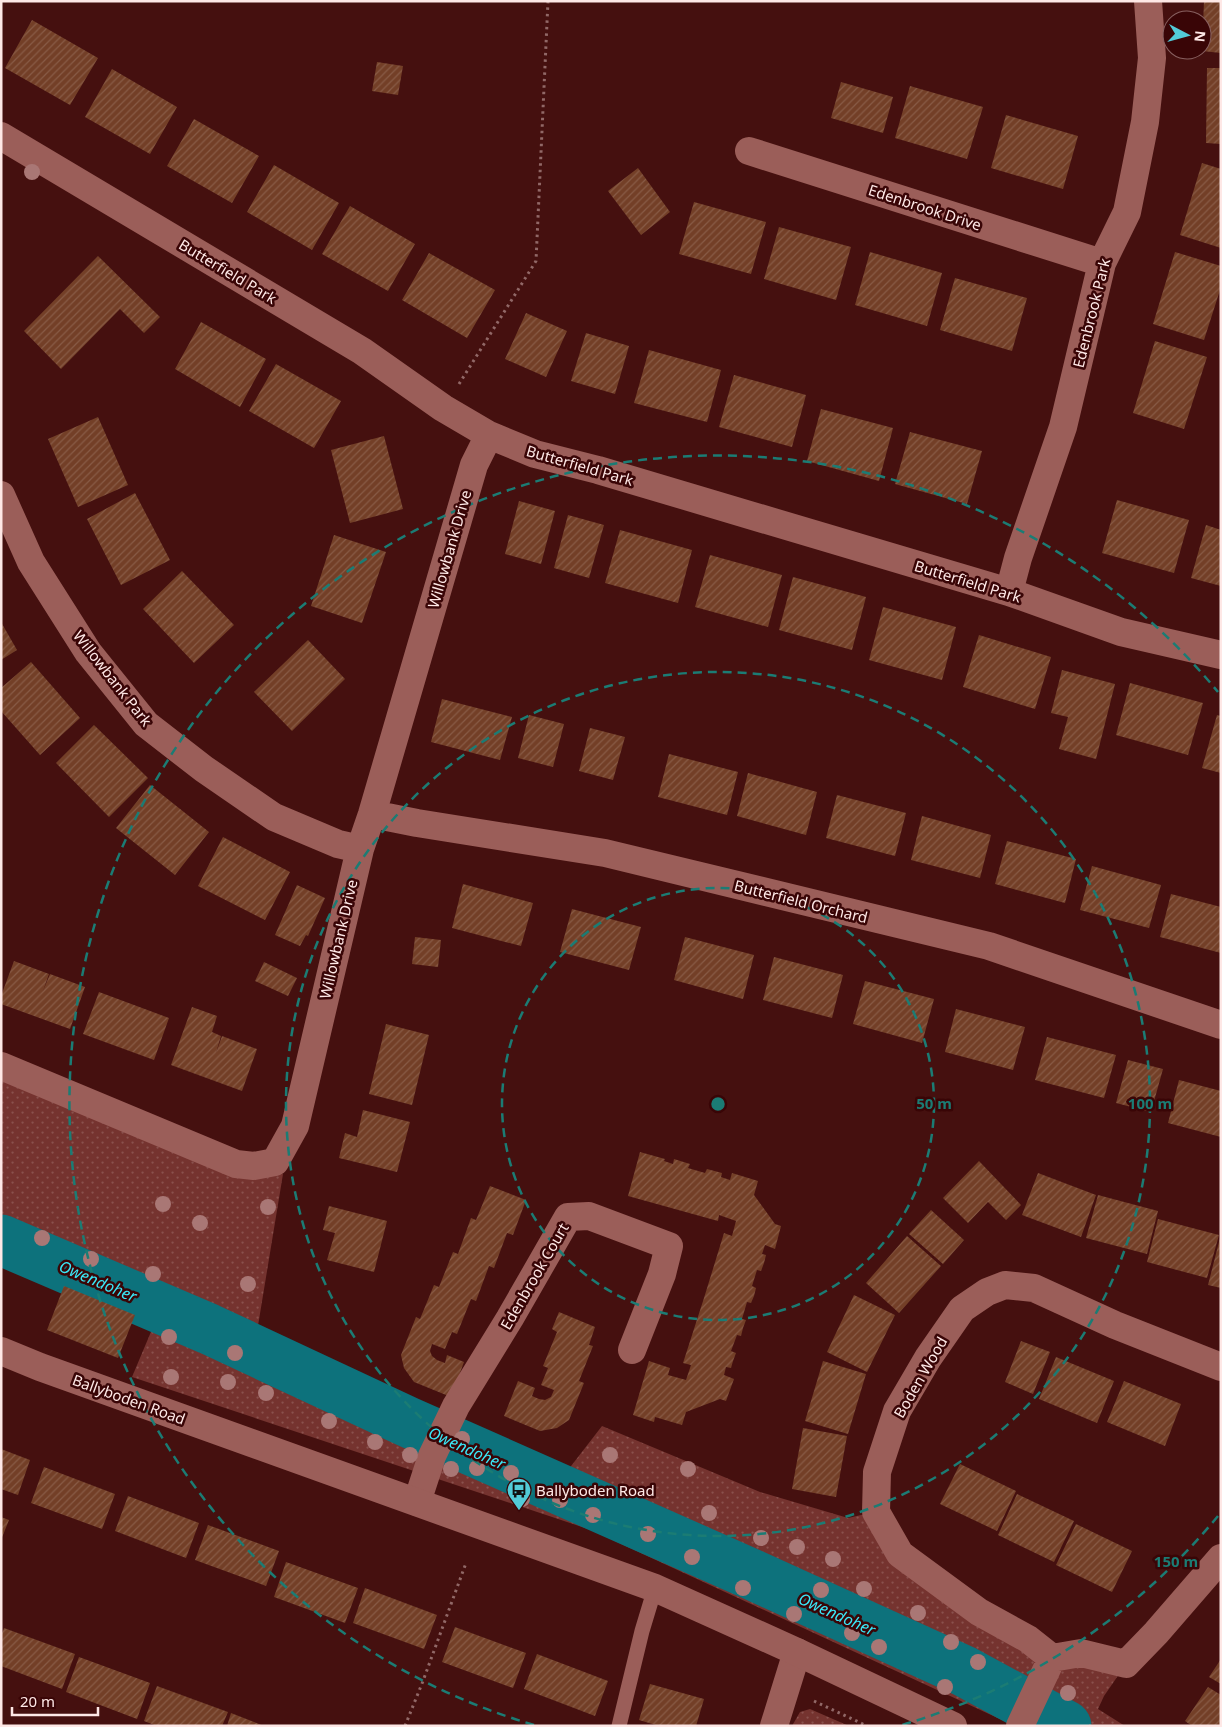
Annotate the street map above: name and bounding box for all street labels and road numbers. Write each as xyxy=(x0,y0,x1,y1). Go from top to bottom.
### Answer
street label: Edenbrook Drive xyxy=(866,179,984,235)
street label: Butterfield Park xyxy=(175,234,281,308)
street label: Edenbrook Park xyxy=(1068,256,1114,370)
street label: Butterfield Park xyxy=(524,440,636,490)
street label: Willowbank Drive xyxy=(423,488,475,610)
street label: Butterfield Park xyxy=(912,555,1024,607)
street label: Willowbank Park xyxy=(69,626,157,730)
street label: Butterfield Orchard xyxy=(732,875,870,927)
street label: Willowbank Drive xyxy=(315,877,361,1001)
street label: Edenbrook Court xyxy=(495,1219,573,1333)
street label: Boden Wood xyxy=(889,1333,951,1421)
street label: Ballyboden Road xyxy=(70,1369,188,1429)

